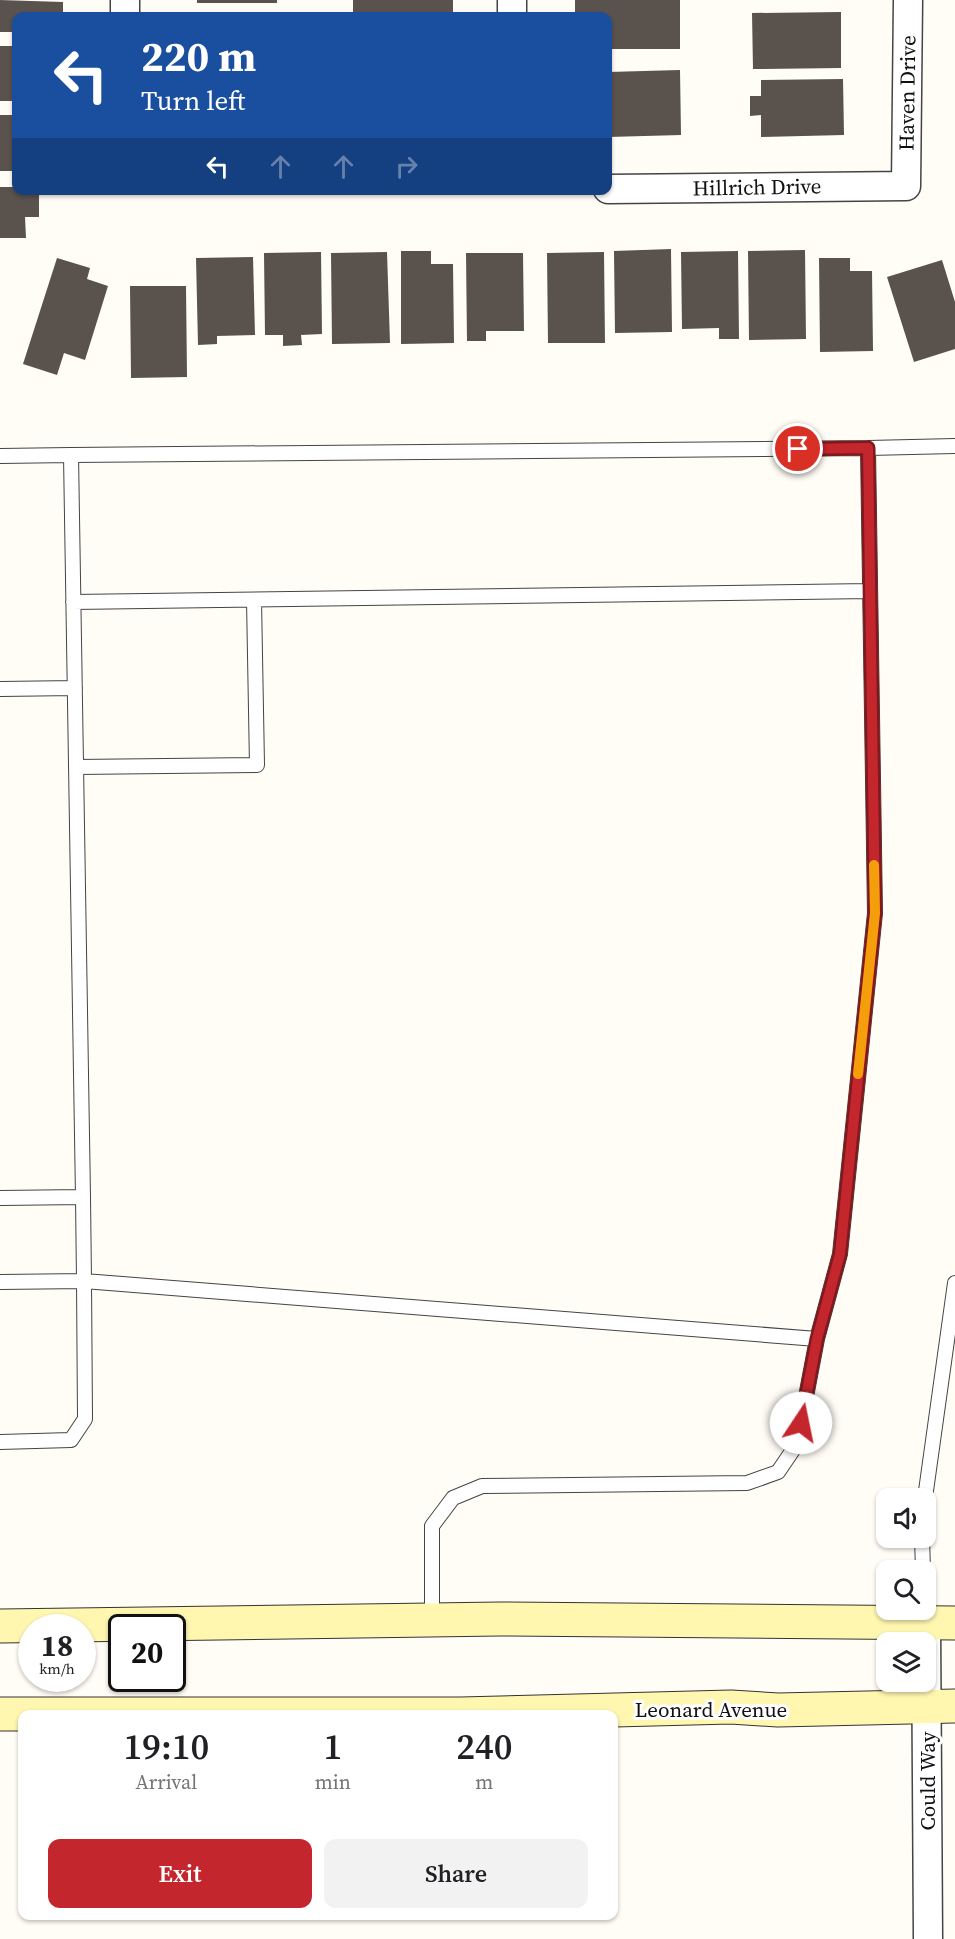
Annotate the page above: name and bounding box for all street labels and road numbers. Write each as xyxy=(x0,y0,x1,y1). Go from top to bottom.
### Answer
street label: Haven Drive xyxy=(891,35,923,151)
street label: Hillrich Drive xyxy=(692,171,822,203)
street label: Leonard Avenue xyxy=(635,1695,787,1724)
street label: Could Way xyxy=(913,1731,942,1831)

